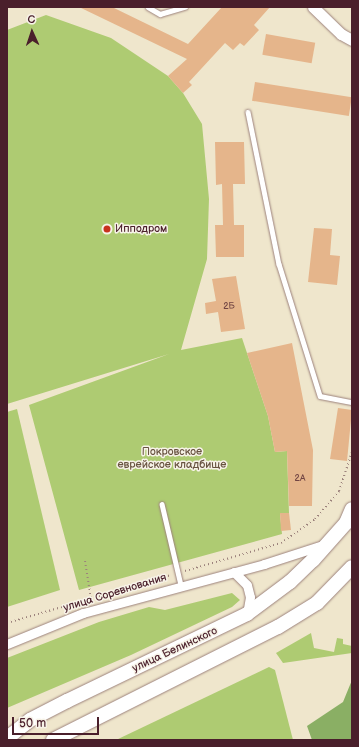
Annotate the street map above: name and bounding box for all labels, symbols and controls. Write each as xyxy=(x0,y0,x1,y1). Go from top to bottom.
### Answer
north arrow xyxy=(12,12,52,52)
text: С xyxy=(27,13,36,26)
place label: Ипподром xyxy=(115,222,167,236)
marker: Ипподром xyxy=(102,224,112,234)
house number: 2Б xyxy=(223,302,235,312)
park label: Покровское еврейское кладбище xyxy=(117,446,227,472)
house number: 2А xyxy=(295,474,305,484)
street label: улица Соревнования xyxy=(62,571,168,615)
street label: улица Белинского xyxy=(130,625,220,675)
scale bar xyxy=(14,709,101,735)
text: 50 m xyxy=(19,716,46,731)

